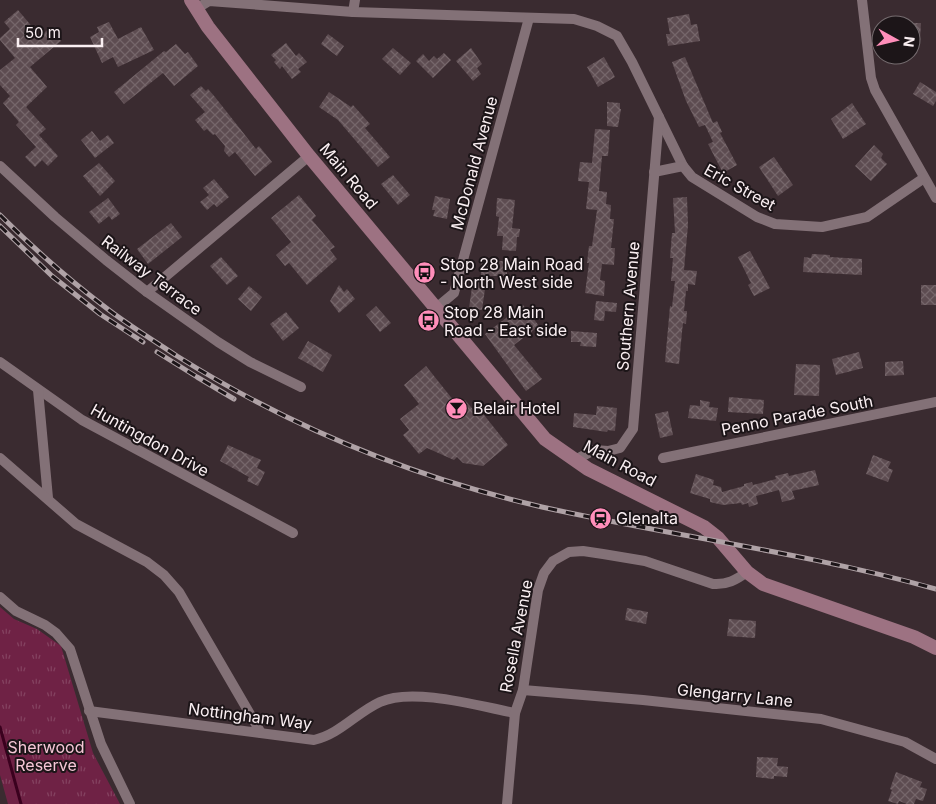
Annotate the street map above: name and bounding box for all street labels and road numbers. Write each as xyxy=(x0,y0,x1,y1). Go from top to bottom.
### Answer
street label: McDonald Avenue xyxy=(447,94,501,232)
street label: Main Road xyxy=(316,139,382,213)
street label: Eric Street xyxy=(701,159,779,215)
street label: Railway Terrace xyxy=(98,231,206,319)
street label: Southern Avenue xyxy=(612,240,644,372)
street label: Penno Parade South xyxy=(719,390,875,440)
street label: Huntingdon Drive xyxy=(87,399,213,481)
street label: Main Road xyxy=(580,435,660,491)
street label: Rosella Avenue xyxy=(495,578,537,694)
street label: Glengarry Lane xyxy=(676,679,794,711)
street label: Nottingham Way xyxy=(187,698,313,734)

